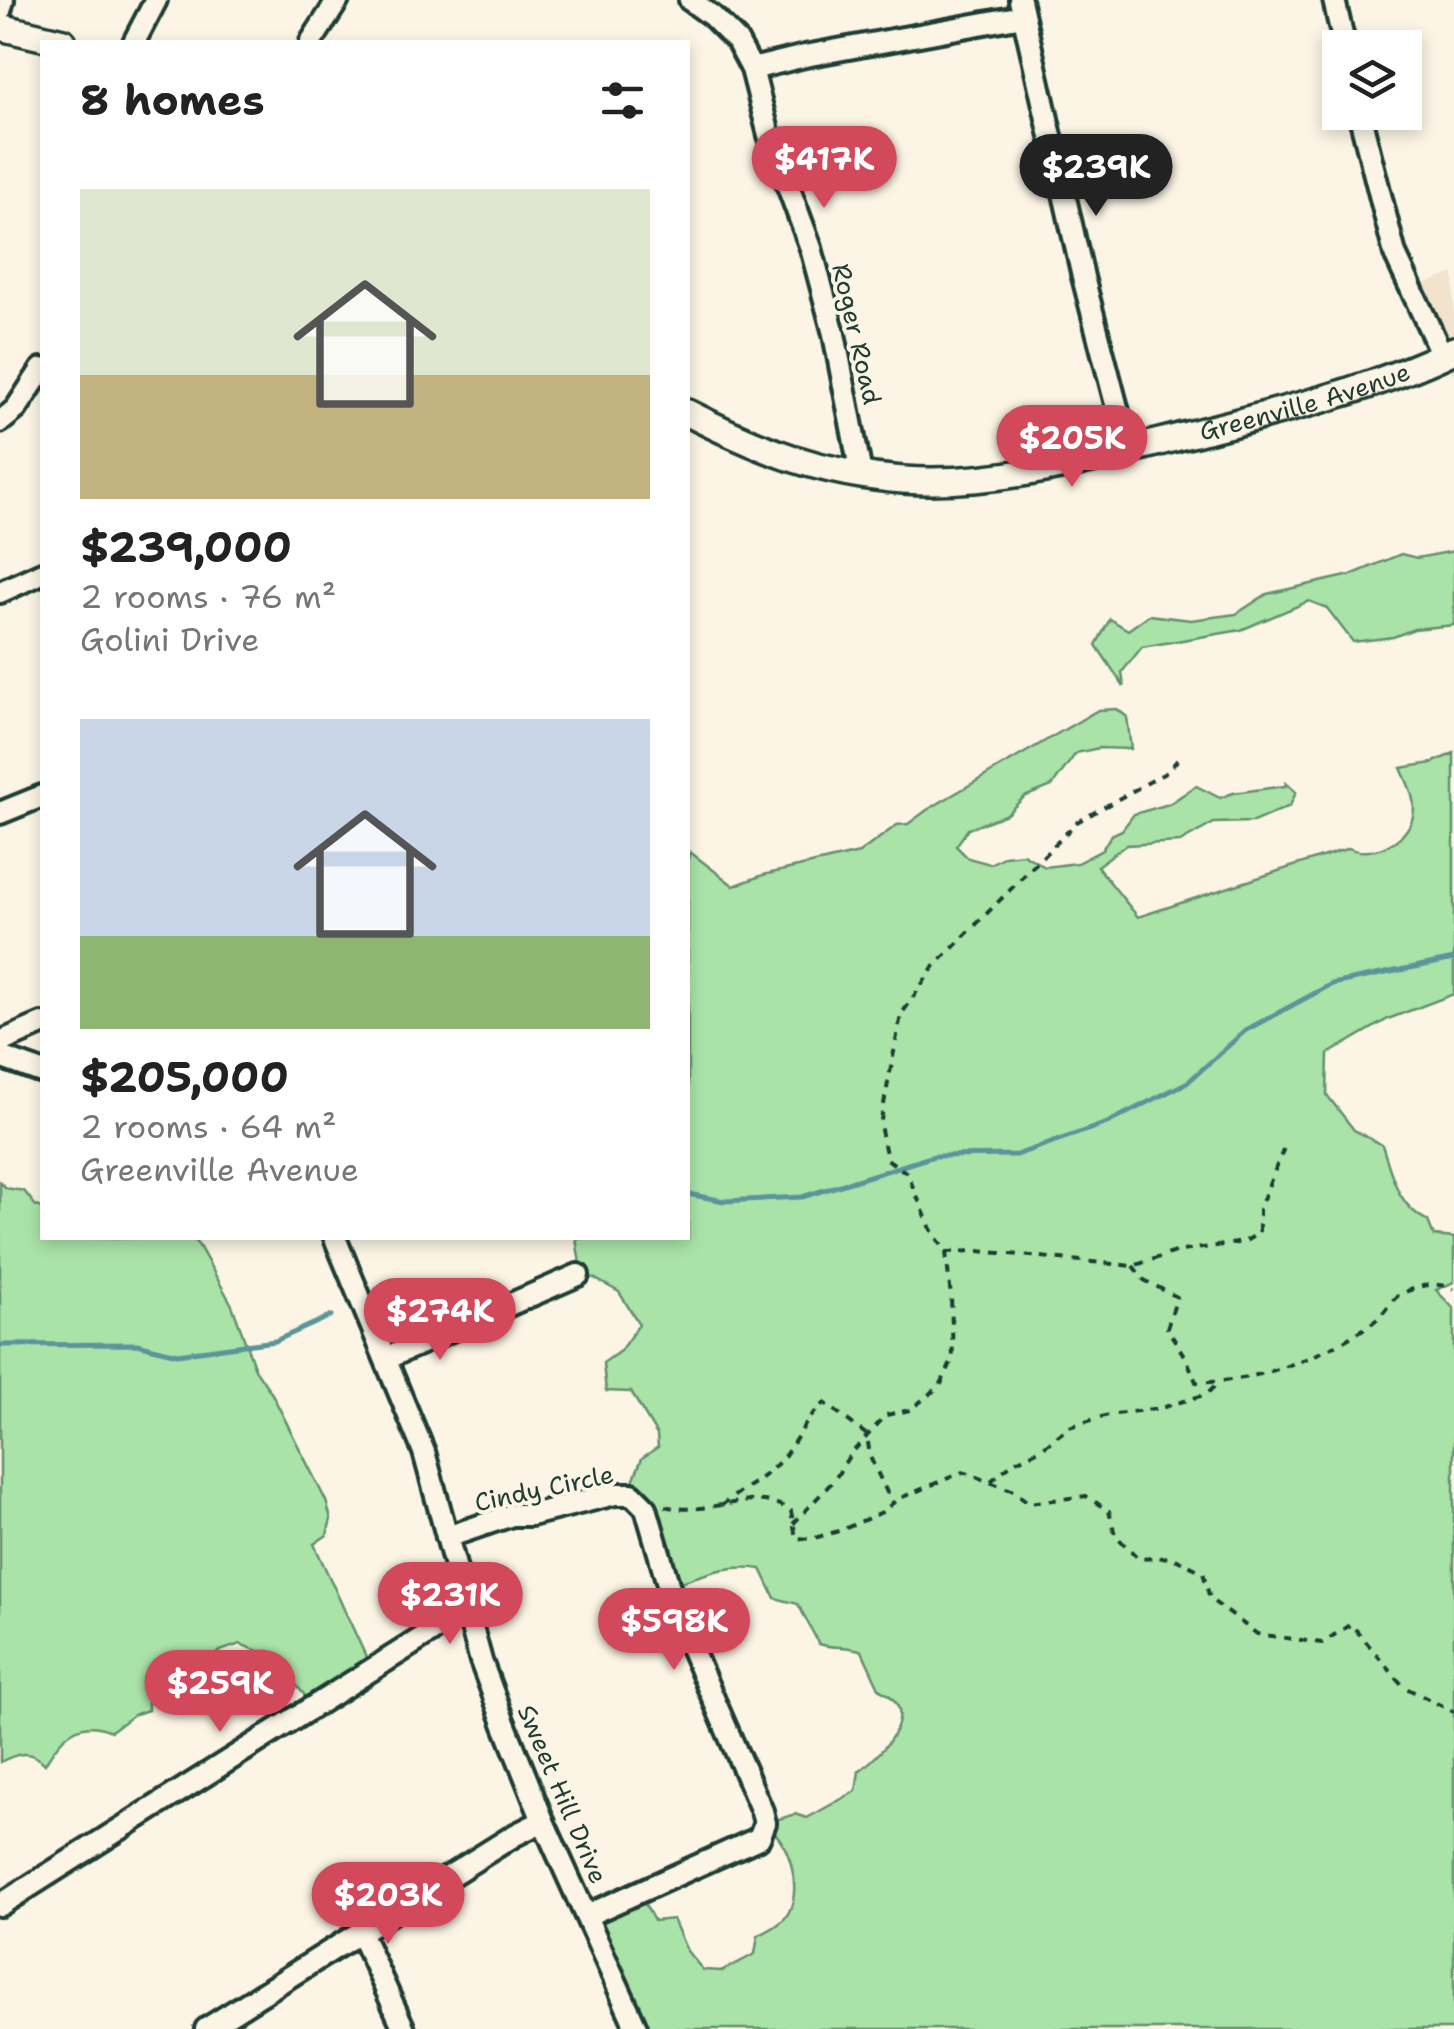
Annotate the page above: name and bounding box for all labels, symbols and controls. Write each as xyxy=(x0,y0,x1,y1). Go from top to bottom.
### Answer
map controls xyxy=(1322,30,1422,130)
button: layers xyxy=(1322,30,1422,130)
text: 8 homes xyxy=(80,72,265,128)
icon: filters xyxy=(595,73,650,128)
pin: $417K xyxy=(754,126,894,211)
pin: $239K xyxy=(1026,134,1166,219)
text: $417K xyxy=(774,137,874,180)
text: $239K xyxy=(1042,145,1150,188)
icon: home xyxy=(275,254,455,434)
street label: Roger Road xyxy=(824,260,890,408)
street label: Greenville Avenue xyxy=(1196,354,1415,448)
pin: $205K xyxy=(1002,405,1142,490)
text: $205K xyxy=(1018,416,1126,459)
text: $239,000 xyxy=(80,519,292,575)
text: 2 rooms · 76 m² xyxy=(80,575,336,618)
text: Golini Drive xyxy=(80,618,259,661)
icon: home xyxy=(275,784,455,964)
text: $205,000 xyxy=(80,1049,289,1105)
text: 2 rooms · 64 m² xyxy=(80,1105,336,1148)
text: Greenville Avenue xyxy=(80,1148,359,1191)
pin: $274K xyxy=(370,1278,510,1363)
text: $274K xyxy=(386,1289,494,1332)
street label: Cindy Circle xyxy=(471,1457,617,1519)
pin: $231K xyxy=(380,1562,520,1647)
text: $231K xyxy=(400,1573,500,1616)
pin: $598K xyxy=(604,1588,744,1673)
text: $598K xyxy=(620,1599,728,1642)
pin: $259K xyxy=(150,1650,290,1735)
text: $259K xyxy=(167,1661,274,1704)
street label: Sweet Hill Drive xyxy=(510,1699,616,1889)
pin: $203K xyxy=(318,1862,458,1947)
text: $203K xyxy=(334,1873,442,1916)

